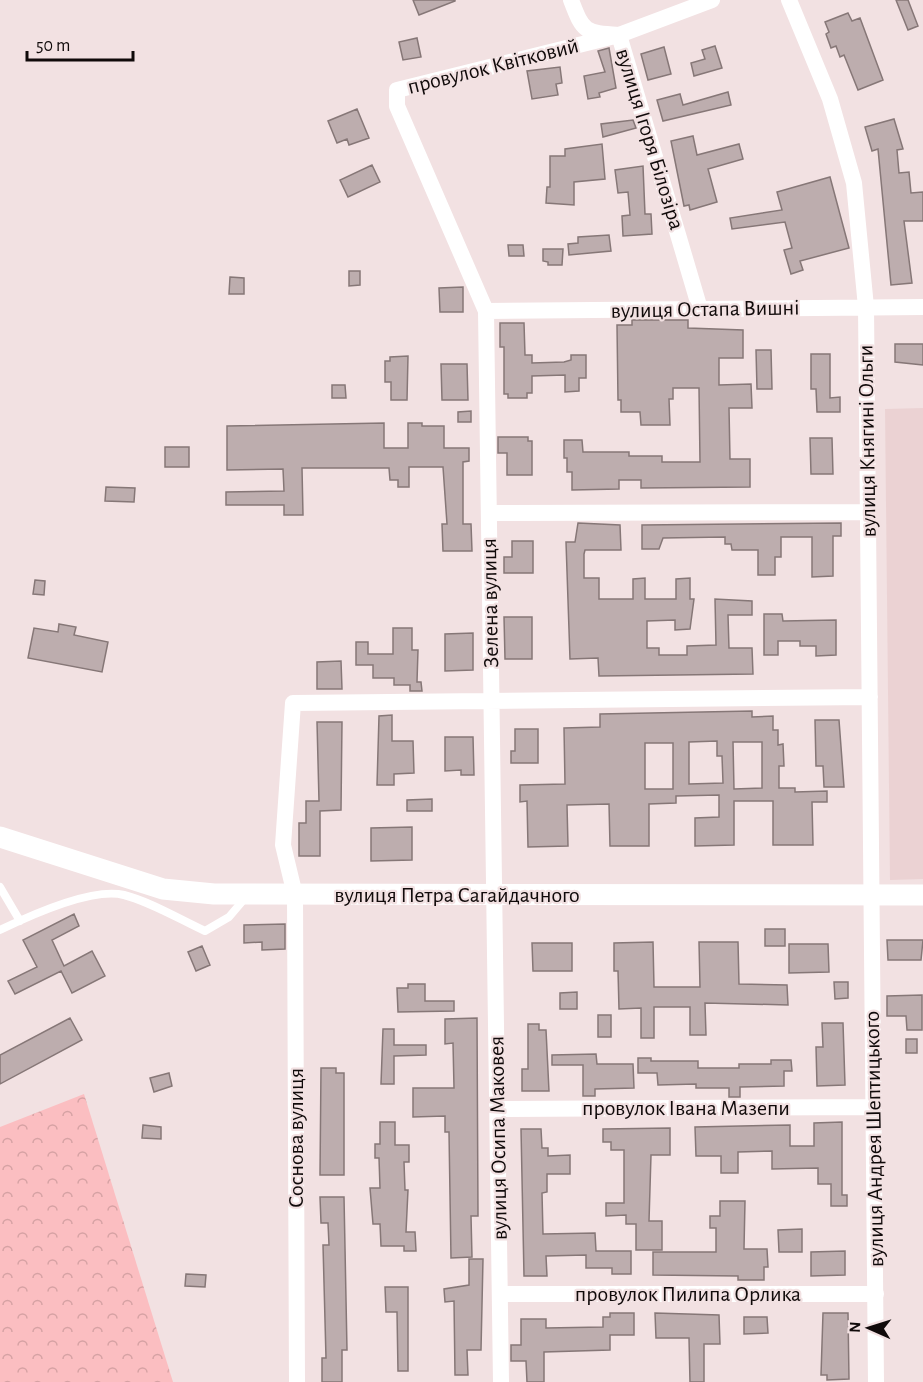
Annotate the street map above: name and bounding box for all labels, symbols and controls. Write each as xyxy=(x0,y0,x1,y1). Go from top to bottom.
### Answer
scale bar xyxy=(27,24,134,62)
street label: провулок Квітковий xyxy=(405,34,581,98)
text: 50 m xyxy=(36,37,70,55)
street label: вулиця Ігоря Білозіра xyxy=(612,46,688,232)
street label: вулиця Остапа Вишні xyxy=(610,296,800,322)
street label: вулиця Княгині Ольги xyxy=(854,344,880,538)
street label: Зелена вулиця xyxy=(478,538,502,668)
street label: вулиця Петра Сагайдачного xyxy=(334,884,580,906)
street label: вулиця Андрея Шептицького xyxy=(861,1011,887,1267)
street label: вулиця Осипа Маковея xyxy=(485,1036,511,1240)
street label: Соснова вулиця xyxy=(285,1068,307,1208)
street label: провулок Івана Мазепи xyxy=(582,1097,790,1119)
street label: провулок Пилипа Орлика xyxy=(575,1283,801,1305)
north arrow xyxy=(839,1298,899,1358)
text: N xyxy=(847,1321,863,1333)

